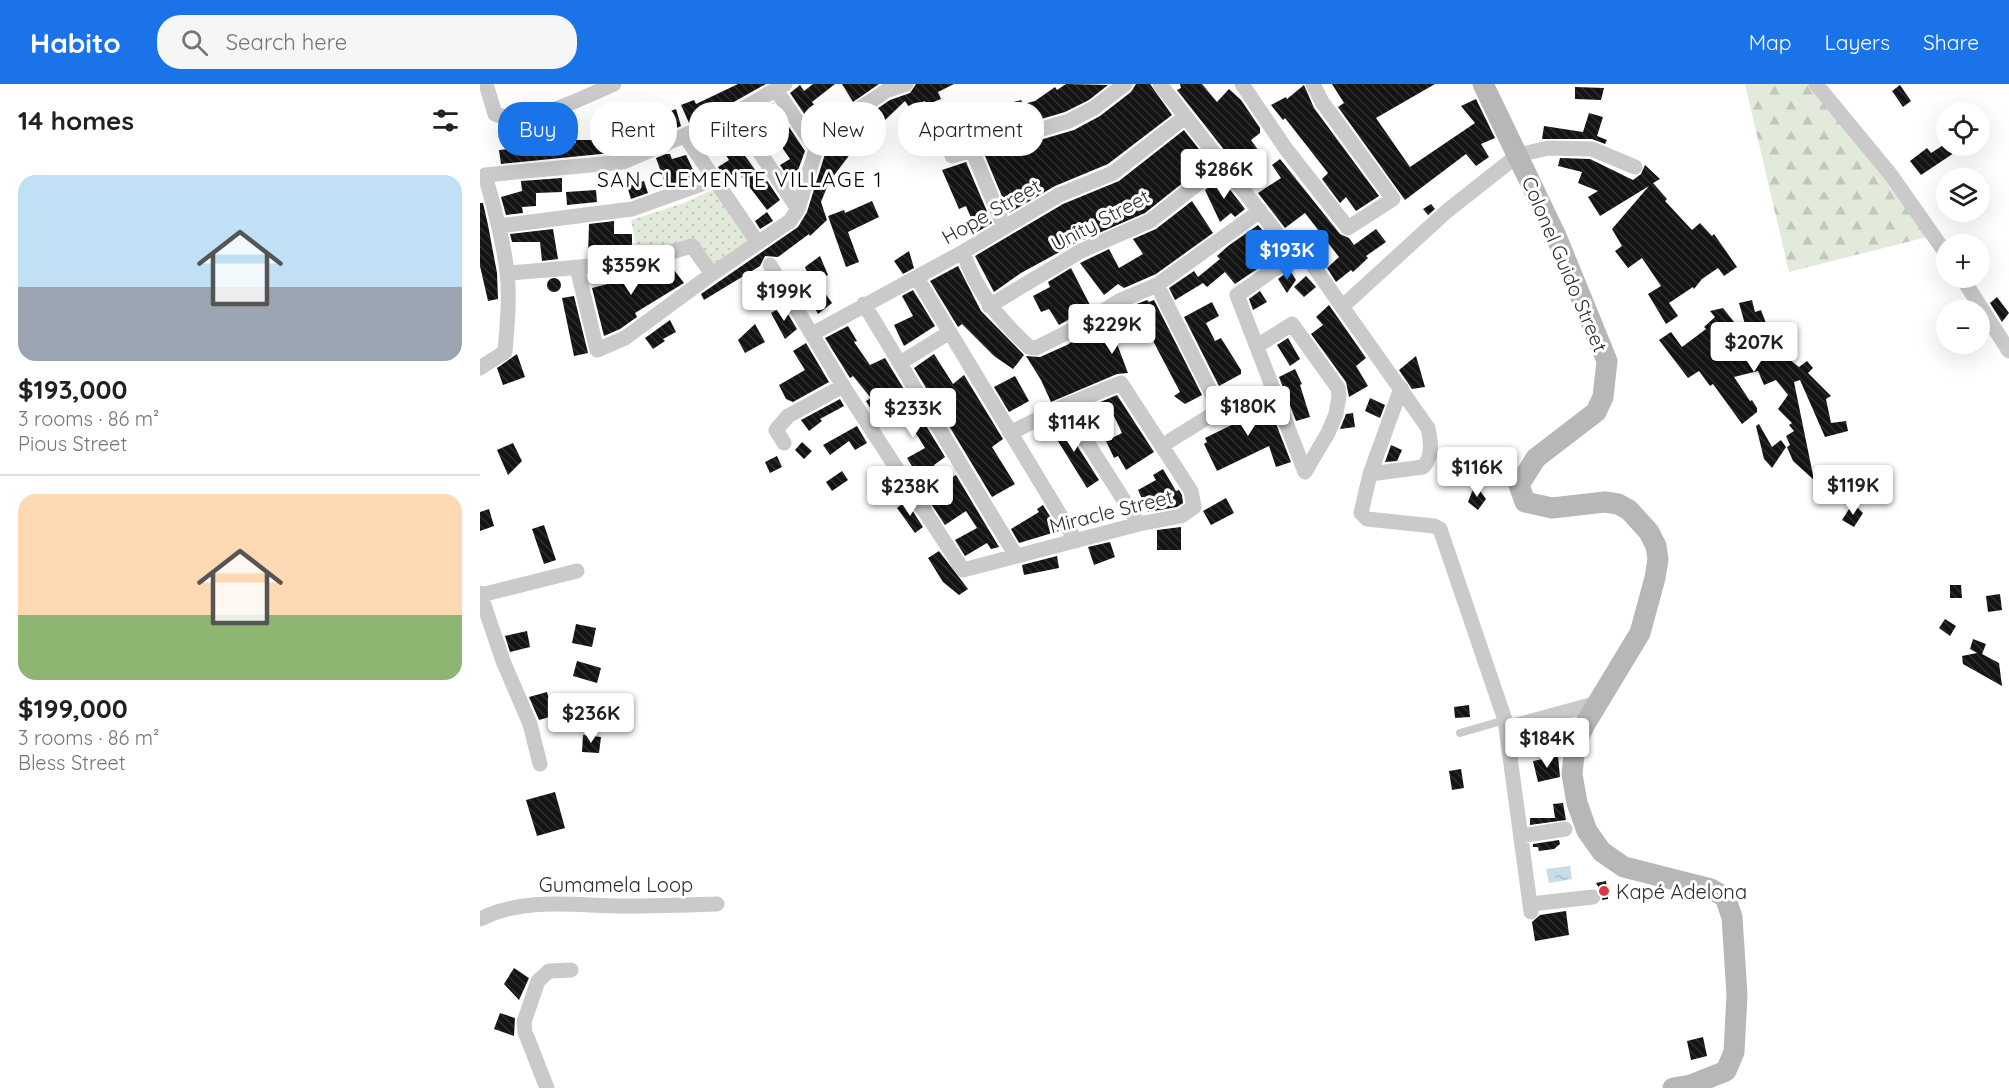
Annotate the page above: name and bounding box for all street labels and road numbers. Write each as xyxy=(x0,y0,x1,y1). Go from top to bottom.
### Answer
street label: Colonel Guido Street xyxy=(1517,172,1613,356)
street label: Hope Street xyxy=(937,173,1045,249)
street label: Unity Street xyxy=(1046,183,1154,256)
street label: Miracle Street xyxy=(1047,484,1176,538)
street label: Gumamela Loop xyxy=(539,872,693,897)

